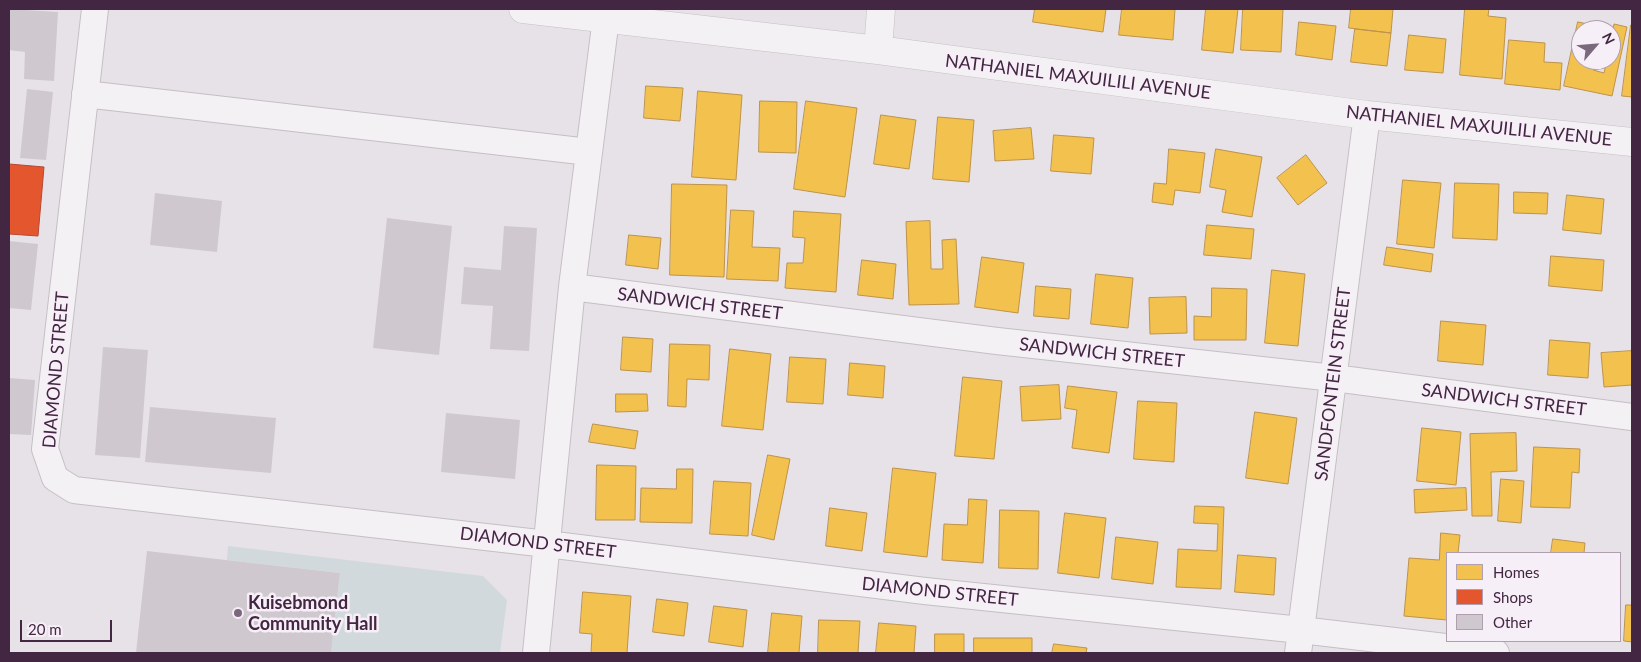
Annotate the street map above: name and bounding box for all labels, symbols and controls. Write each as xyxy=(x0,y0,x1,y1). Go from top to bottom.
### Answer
north arrow xyxy=(1571,20,1621,70)
text: N xyxy=(1599,30,1619,47)
street label: NATHANIEL MAXUILILI AVENUE xyxy=(944,50,1212,104)
street label: NATHANIEL MAXUILILI AVENUE xyxy=(1345,101,1613,151)
street label: SANDWICH STREET xyxy=(616,283,784,325)
street label: SANDFONTEIN STREET xyxy=(1310,286,1356,482)
street label: DIAMOND STREET xyxy=(38,291,74,449)
street label: SANDWICH STREET xyxy=(1018,334,1186,372)
street label: SANDWICH STREET xyxy=(1420,379,1588,421)
street label: DIAMOND STREET xyxy=(459,523,617,563)
legend xyxy=(1446,552,1621,642)
text: Homes xyxy=(1493,563,1539,581)
street label: DIAMOND STREET xyxy=(861,573,1019,611)
text: Shops xyxy=(1493,588,1533,606)
place label: Kuisebmond Community Hall xyxy=(248,592,377,634)
marker: Kuisebmond Community Hall xyxy=(232,607,244,619)
scale bar xyxy=(22,610,115,642)
text: Other xyxy=(1493,613,1532,631)
text: 20 m xyxy=(28,620,62,638)

